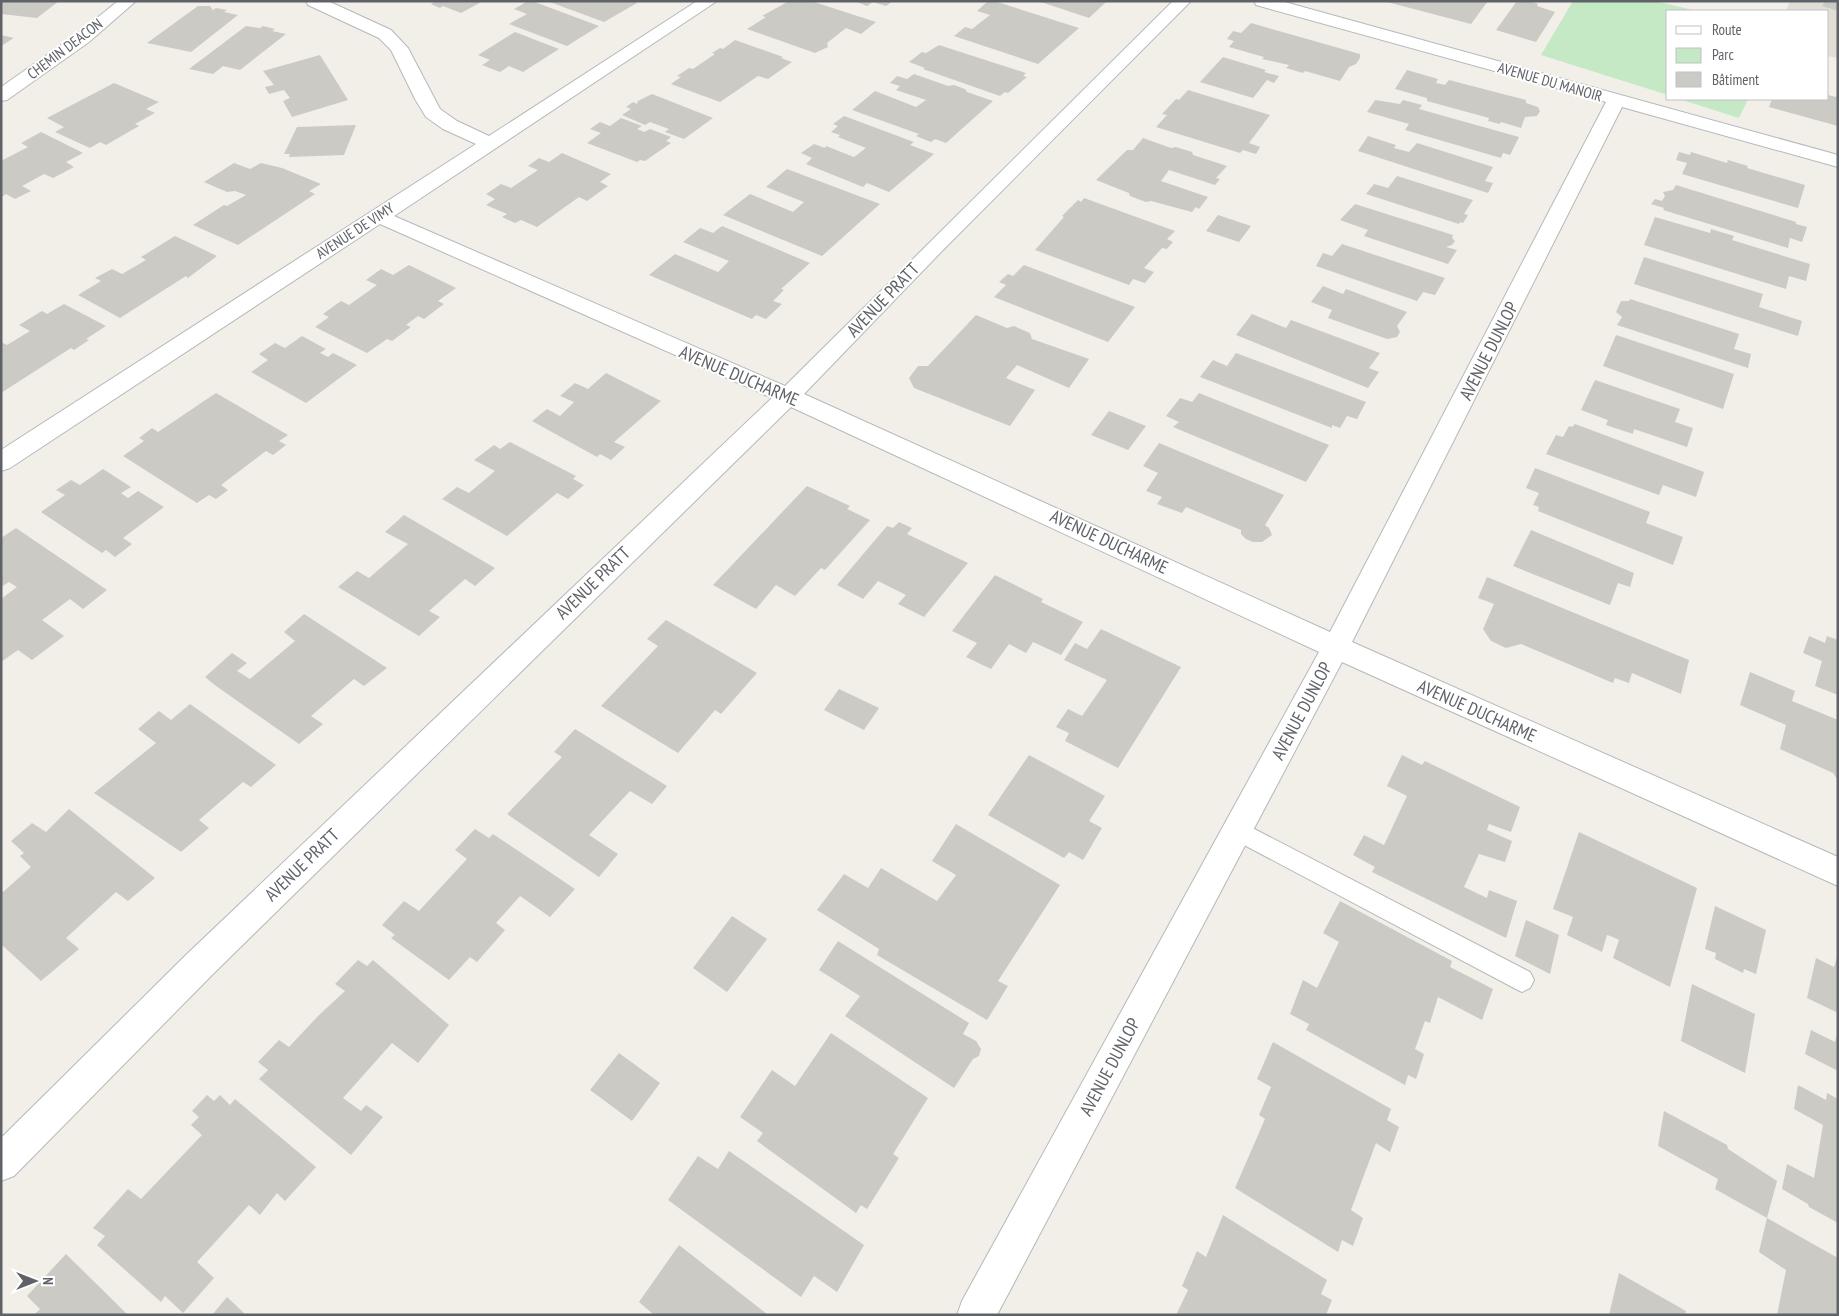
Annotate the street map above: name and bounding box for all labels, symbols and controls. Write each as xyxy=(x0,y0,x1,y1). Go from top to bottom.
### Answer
legend xyxy=(1666,10,1829,100)
street label: CHEMIN DEACON xyxy=(23,14,106,83)
text: Route xyxy=(1712,20,1742,39)
text: Parc xyxy=(1712,45,1734,64)
street label: AVENUE DU MANOIR xyxy=(1496,58,1605,106)
text: Bâtiment xyxy=(1712,70,1759,89)
street label: AVENUE DE VIMY xyxy=(312,198,398,263)
street label: AVENUE PRATT xyxy=(841,258,924,342)
street label: AVENUE DUNLOP xyxy=(1454,298,1523,404)
street label: AVENUE DUCHARME xyxy=(676,340,802,411)
street label: AVENUE DUCHARME xyxy=(1047,504,1172,579)
street label: AVENUE PRATT xyxy=(551,541,635,624)
street label: AVENUE DUNLOP xyxy=(1266,658,1337,764)
street label: AVENUE DUCHARME xyxy=(1414,674,1540,747)
street label: AVENUE PRATT xyxy=(260,823,344,906)
street label: AVENUE DUNLOP xyxy=(1074,1014,1145,1120)
north arrow xyxy=(10,1256,60,1306)
text: N xyxy=(39,1277,57,1285)

